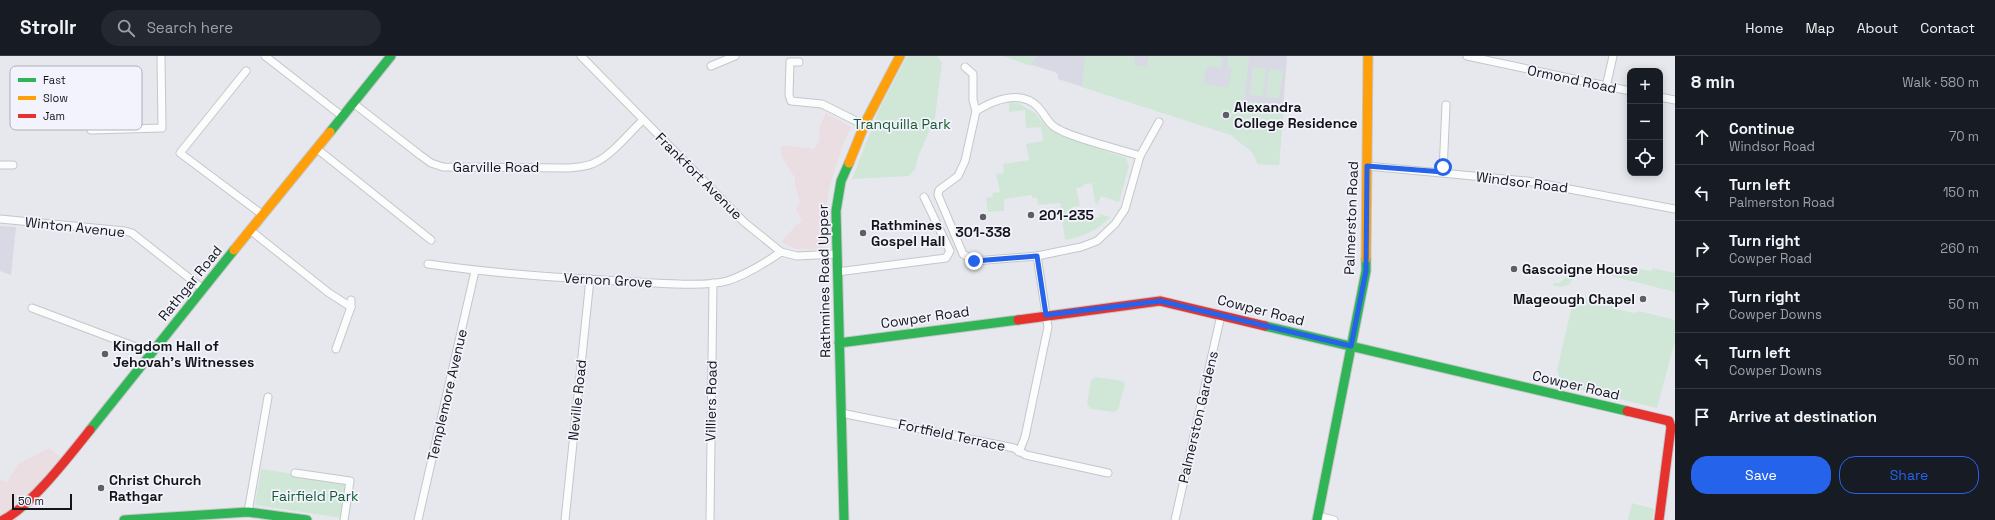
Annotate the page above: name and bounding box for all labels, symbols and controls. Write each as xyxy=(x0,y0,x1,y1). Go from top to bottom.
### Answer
search box xyxy=(101,10,381,46)
text: Strollr xyxy=(20,15,77,40)
icon: search xyxy=(115,17,137,39)
text: Search here xyxy=(147,18,233,37)
text: Home xyxy=(1745,19,1783,37)
text: Map xyxy=(1805,19,1835,37)
text: About xyxy=(1857,19,1898,37)
text: Contact xyxy=(1920,19,1975,37)
street label: Ormond Road xyxy=(1526,61,1618,97)
legend xyxy=(10,66,142,130)
map controls xyxy=(1627,68,1663,176)
button: + xyxy=(1627,68,1663,104)
text: 8 min xyxy=(1691,71,1735,93)
text: Fast xyxy=(43,73,66,87)
text: Walk · 580 m xyxy=(1902,74,1979,91)
text: Slow xyxy=(43,91,68,105)
place label: Alexandra College Residence xyxy=(1234,98,1358,132)
button: − xyxy=(1627,104,1663,140)
text: Jam xyxy=(43,109,65,123)
marker: Alexandra College Residence xyxy=(1221,110,1231,120)
park label: Tranquilla Park xyxy=(853,115,951,133)
text: Continue xyxy=(1729,119,1795,138)
icon: ahead xyxy=(1691,126,1713,148)
text: 70 m xyxy=(1949,128,1979,145)
street label: Frankfort Avenue xyxy=(652,129,746,223)
text: Windsor Road xyxy=(1729,138,1815,155)
button: locate xyxy=(1627,140,1663,176)
street label: Garville Road xyxy=(453,158,539,176)
route start xyxy=(1434,158,1452,176)
street label: Palmerston Road xyxy=(1340,161,1362,275)
street label: Windsor Road xyxy=(1475,167,1569,197)
text: Turn left xyxy=(1729,175,1791,194)
icon: left xyxy=(1691,182,1713,204)
text: 150 m xyxy=(1943,184,1979,201)
text: Palmerston Road xyxy=(1729,194,1835,211)
street label: Rathmines Road Upper xyxy=(814,204,834,358)
place label: 201-235 xyxy=(1039,206,1094,224)
marker: 201-235 xyxy=(1026,210,1036,220)
marker: 301-338 xyxy=(978,212,988,222)
street label: Winton Avenue xyxy=(24,213,126,241)
place label: Rathmines Gospel Hall xyxy=(871,216,945,250)
place label: 301-338 xyxy=(955,223,1011,241)
marker: Rathmines Gospel Hall xyxy=(858,228,868,238)
text: Turn right xyxy=(1729,231,1800,250)
icon: right xyxy=(1691,238,1713,260)
text: 260 m xyxy=(1940,240,1979,257)
street label: Rathgar Road xyxy=(154,242,226,324)
text: Cowper Road xyxy=(1729,250,1812,267)
route end xyxy=(965,252,983,270)
place label: Gascoigne House xyxy=(1522,260,1638,278)
marker: Gascoigne House xyxy=(1509,264,1519,274)
street label: Vernon Grove xyxy=(563,269,653,291)
text: Turn right xyxy=(1729,287,1800,306)
street label: Cowper Road xyxy=(1216,290,1306,330)
place label: Mageough Chapel xyxy=(1513,290,1635,308)
marker: Mageough Chapel xyxy=(1638,294,1648,304)
icon: right xyxy=(1691,294,1713,316)
text: 50 m xyxy=(1948,296,1979,313)
street label: Cowper Road xyxy=(880,302,970,332)
text: Cowper Downs xyxy=(1729,306,1822,323)
street label: Templemore Avenue xyxy=(423,327,471,463)
place label: Kingdom Hall of Jehovah's Witnesses xyxy=(113,337,254,371)
text: Turn left xyxy=(1729,343,1791,362)
marker: Kingdom Hall of Jehovah's Witnesses xyxy=(100,349,110,359)
street label: Palmerston Gardens xyxy=(1174,349,1222,485)
icon: left xyxy=(1691,350,1713,372)
text: 50 m xyxy=(1948,352,1979,369)
street label: Neville Road xyxy=(564,359,590,441)
street label: Villiers Road xyxy=(701,360,721,442)
text: Cowper Downs xyxy=(1729,362,1822,379)
street label: Cowper Road xyxy=(1530,366,1622,404)
icon: arrive xyxy=(1691,406,1713,428)
text: Arrive at destination xyxy=(1729,407,1877,426)
street label: Fortfield Terrace xyxy=(897,415,1007,455)
button: Save xyxy=(1691,456,1831,494)
button: Share xyxy=(1839,456,1979,494)
place label: Christ Church Rathgar xyxy=(109,471,201,505)
marker: Christ Church Rathgar xyxy=(96,483,106,493)
park label: Fairfield Park xyxy=(272,487,359,505)
scale bar xyxy=(12,492,72,511)
text: 50 m xyxy=(18,494,44,508)

